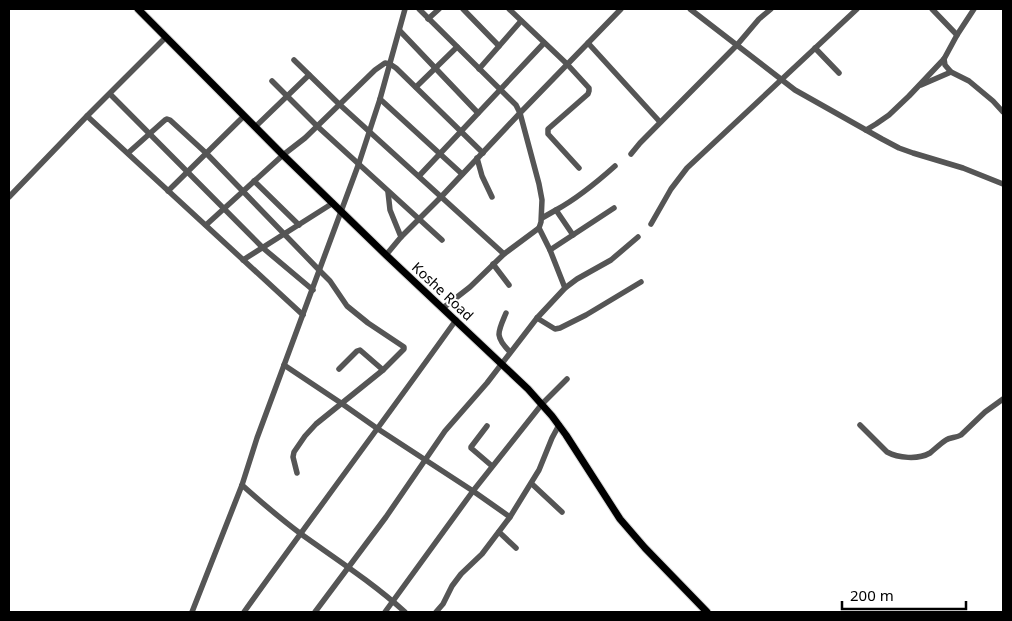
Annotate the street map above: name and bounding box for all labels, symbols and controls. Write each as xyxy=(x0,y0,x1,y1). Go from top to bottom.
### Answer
street label: Koshe Road xyxy=(408,258,478,324)
scale bar xyxy=(842,578,966,610)
text: 200 m xyxy=(850,585,894,605)

